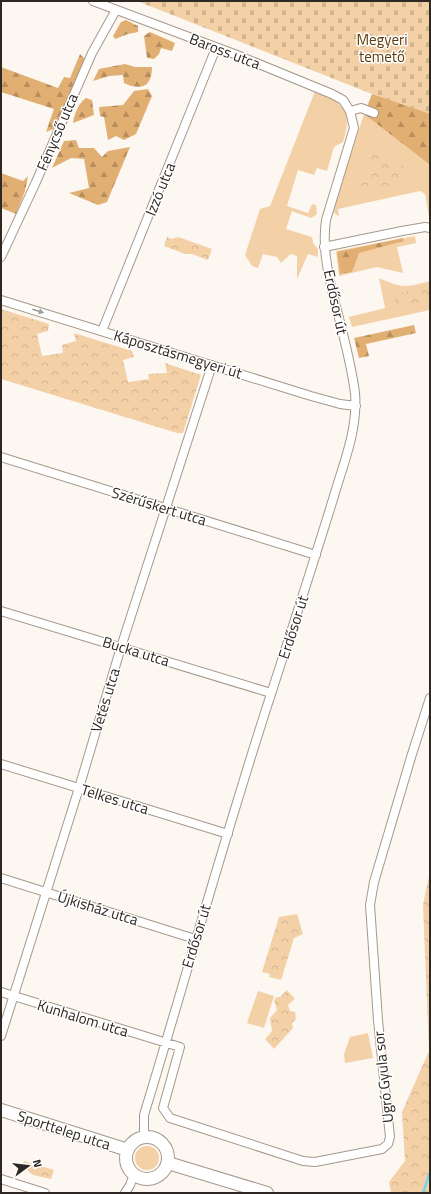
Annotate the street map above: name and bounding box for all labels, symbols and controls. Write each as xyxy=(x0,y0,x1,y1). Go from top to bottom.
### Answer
street label: Baross utca xyxy=(186,27,264,75)
park label: Megyeri temető xyxy=(357,28,407,68)
street label: Fénycső utca xyxy=(30,89,84,174)
street label: Izzó utca xyxy=(139,158,181,219)
street label: Erdősor út xyxy=(318,267,354,337)
one-way arrow xyxy=(33,308,45,314)
street label: Káposztásmegyeri út xyxy=(111,324,246,385)
street label: Szérűskert utca xyxy=(109,481,210,531)
street label: Erdősor út xyxy=(272,591,314,662)
street label: Bucka utca xyxy=(100,630,173,672)
street label: Vetés utca xyxy=(84,665,126,735)
street label: Telkes utca xyxy=(78,778,152,820)
street label: Újkisház utca xyxy=(55,885,142,931)
street label: Erdősor út xyxy=(175,900,217,971)
street label: Kunhalom utca xyxy=(34,993,132,1043)
street label: Ugró Gyula sor xyxy=(367,1030,399,1124)
street label: Sporttelep utca xyxy=(14,1104,114,1156)
north arrow xyxy=(8,1146,48,1186)
text: N xyxy=(29,1158,46,1169)

